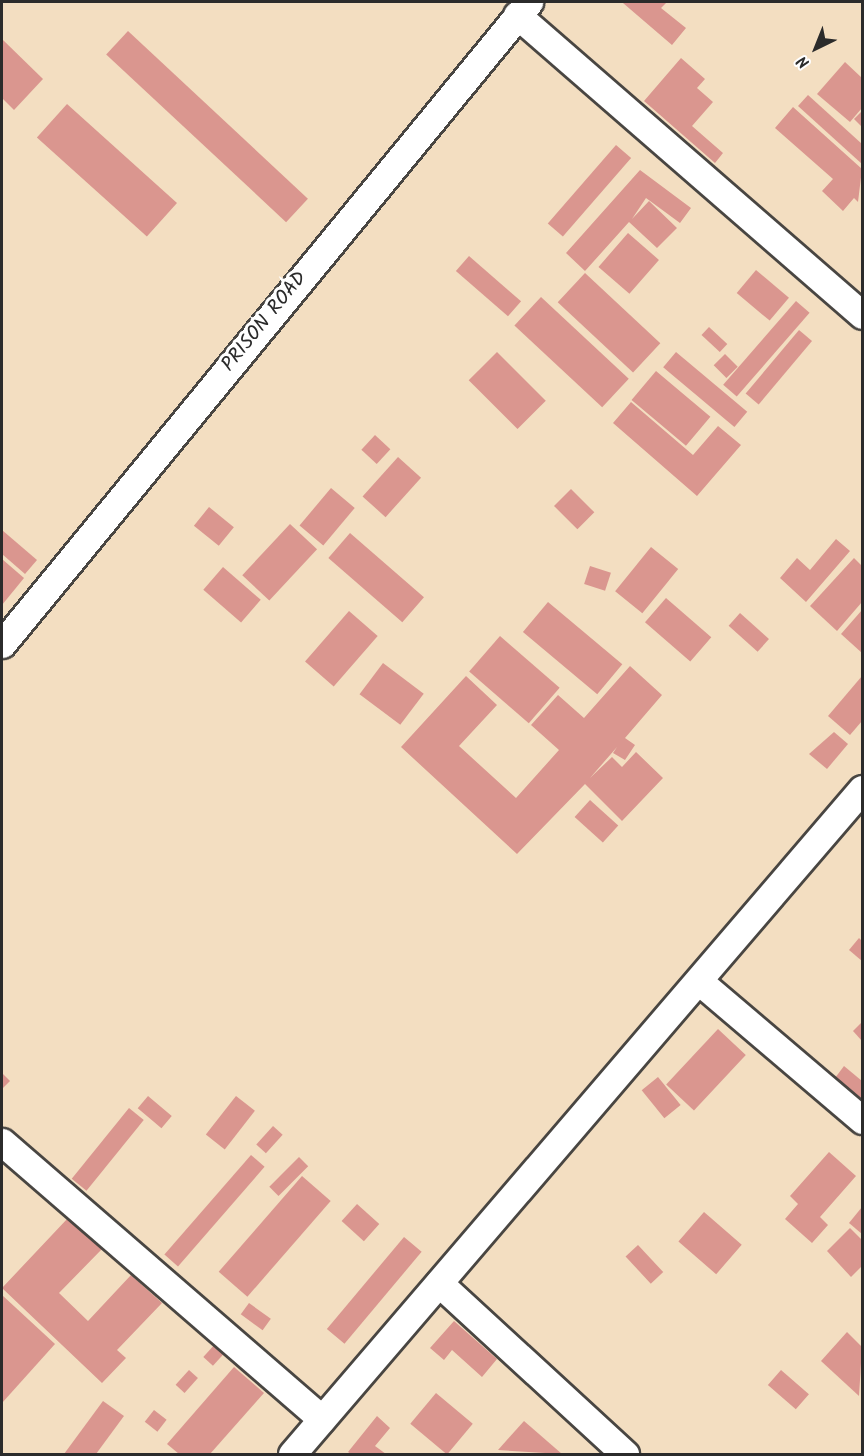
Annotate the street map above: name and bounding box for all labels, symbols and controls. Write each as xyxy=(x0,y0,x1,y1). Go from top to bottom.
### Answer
north arrow xyxy=(786,18,846,78)
text: N xyxy=(791,49,816,74)
street label: PRISON ROAD xyxy=(217,267,313,377)

